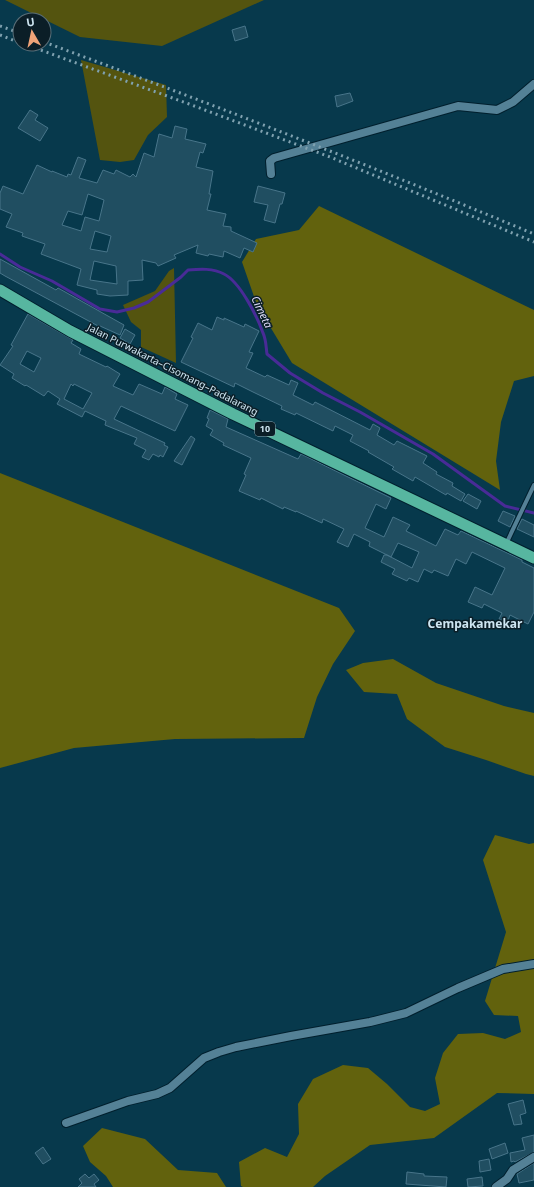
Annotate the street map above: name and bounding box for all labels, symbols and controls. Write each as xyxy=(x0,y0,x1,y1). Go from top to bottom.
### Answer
north arrow xyxy=(12,12,52,52)
text: U xyxy=(25,14,36,30)
water label: Cimeta xyxy=(248,293,277,331)
street label: Jalan Purwakarta–Cisomang–Padalarang xyxy=(84,319,261,418)
road number: 10 xyxy=(255,422,275,436)
district label: Cempakamekar xyxy=(428,615,523,632)

